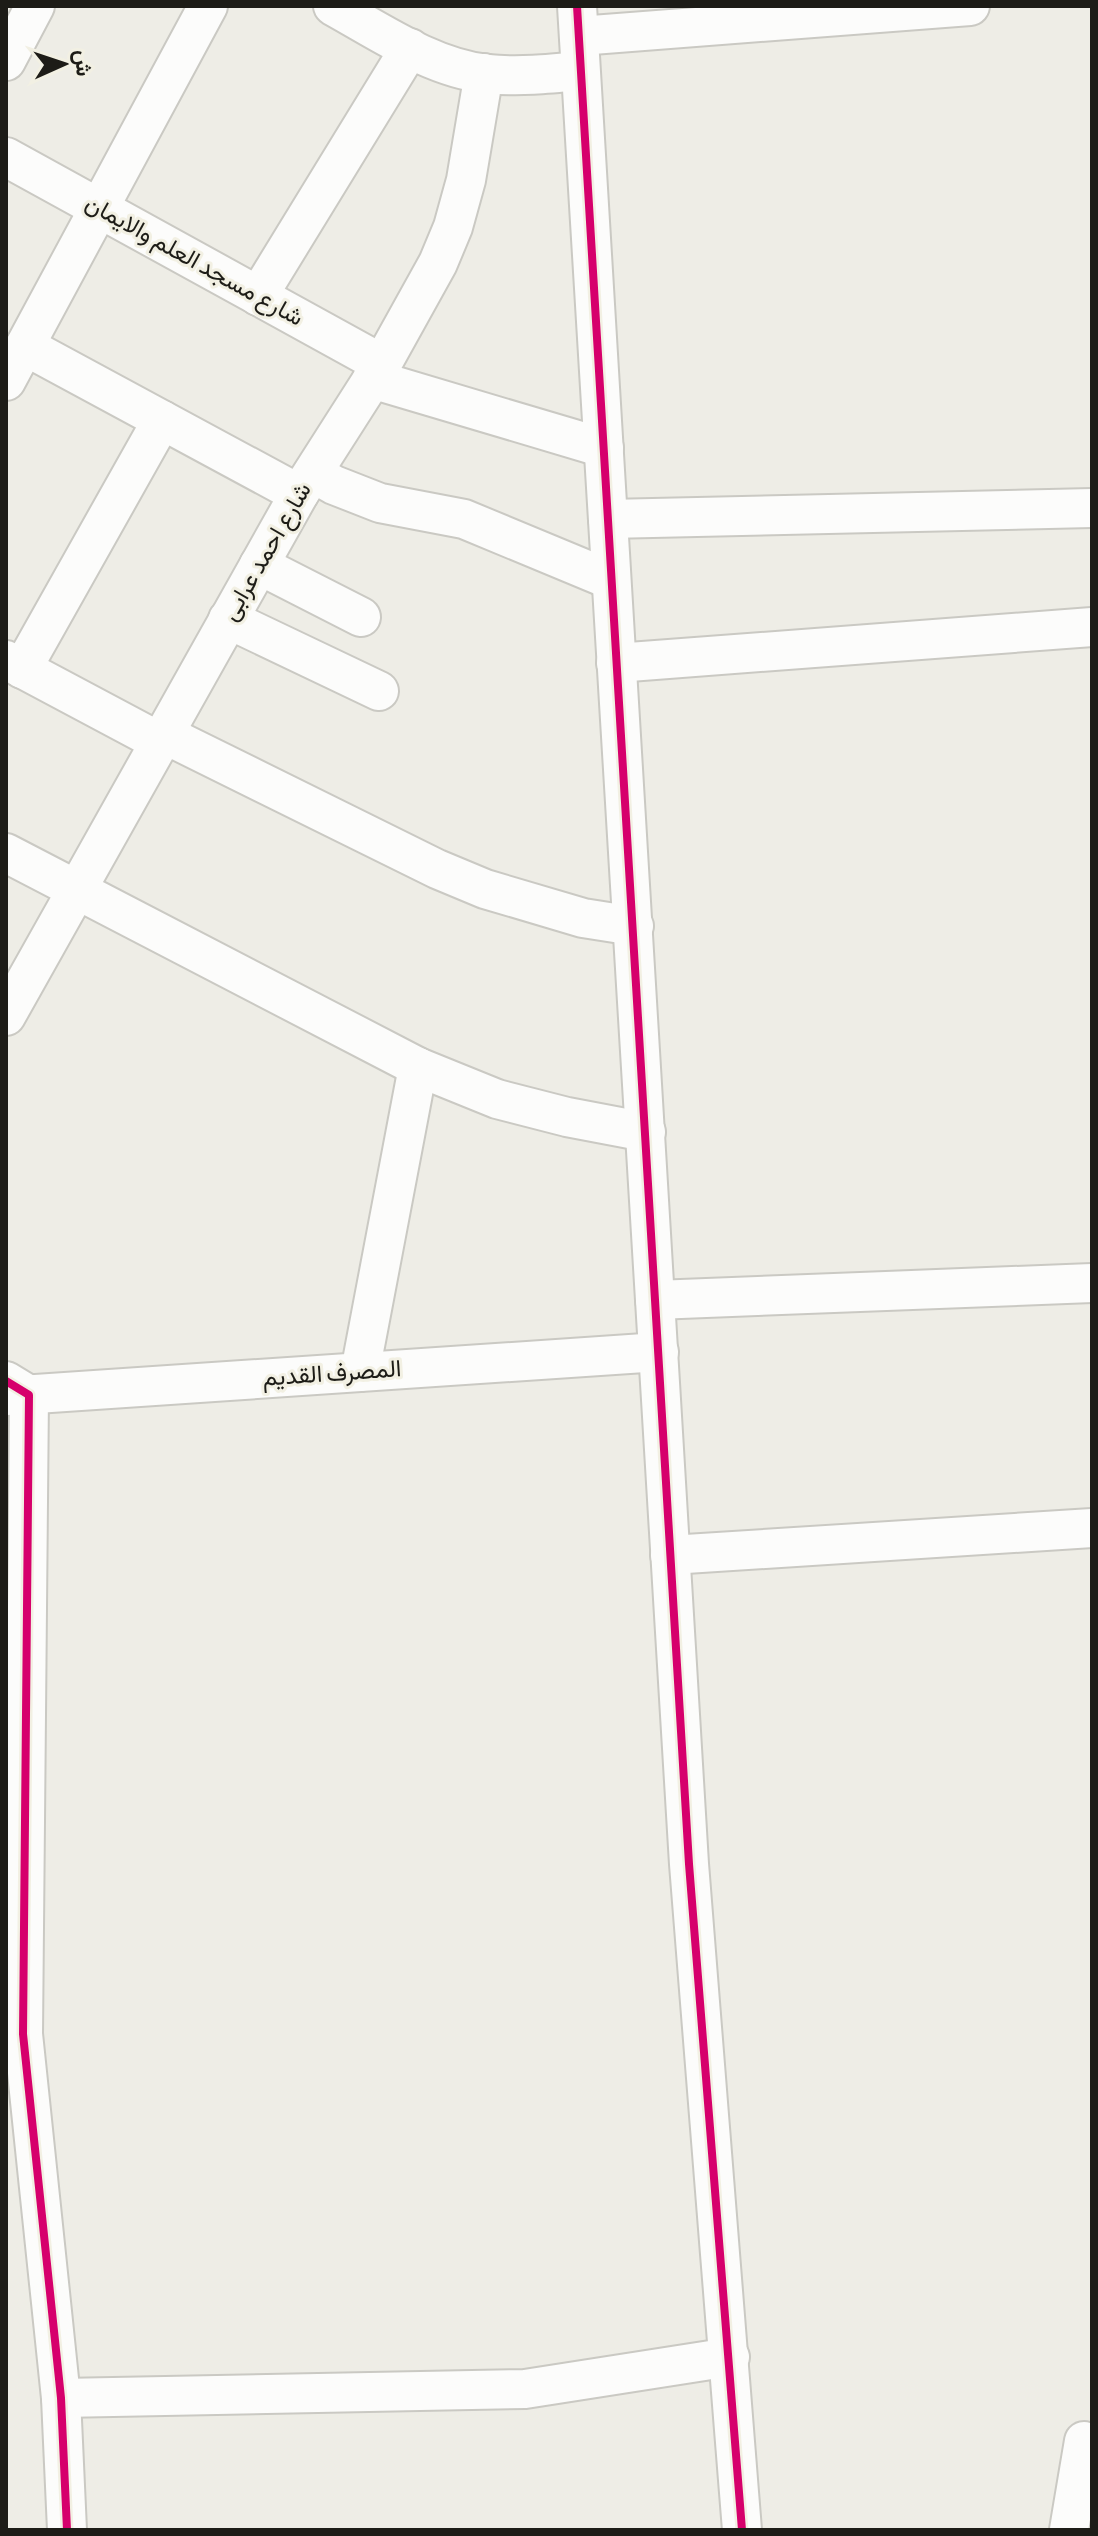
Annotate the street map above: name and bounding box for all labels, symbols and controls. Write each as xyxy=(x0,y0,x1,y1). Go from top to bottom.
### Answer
north arrow xyxy=(24,24,104,104)
text: ش xyxy=(69,49,95,77)
street label: شارع مسجد العلم والايمان xyxy=(80,191,307,334)
street label: شارع احمد عرابى xyxy=(218,479,319,627)
street label: المصرف القديم xyxy=(262,1357,402,1394)

